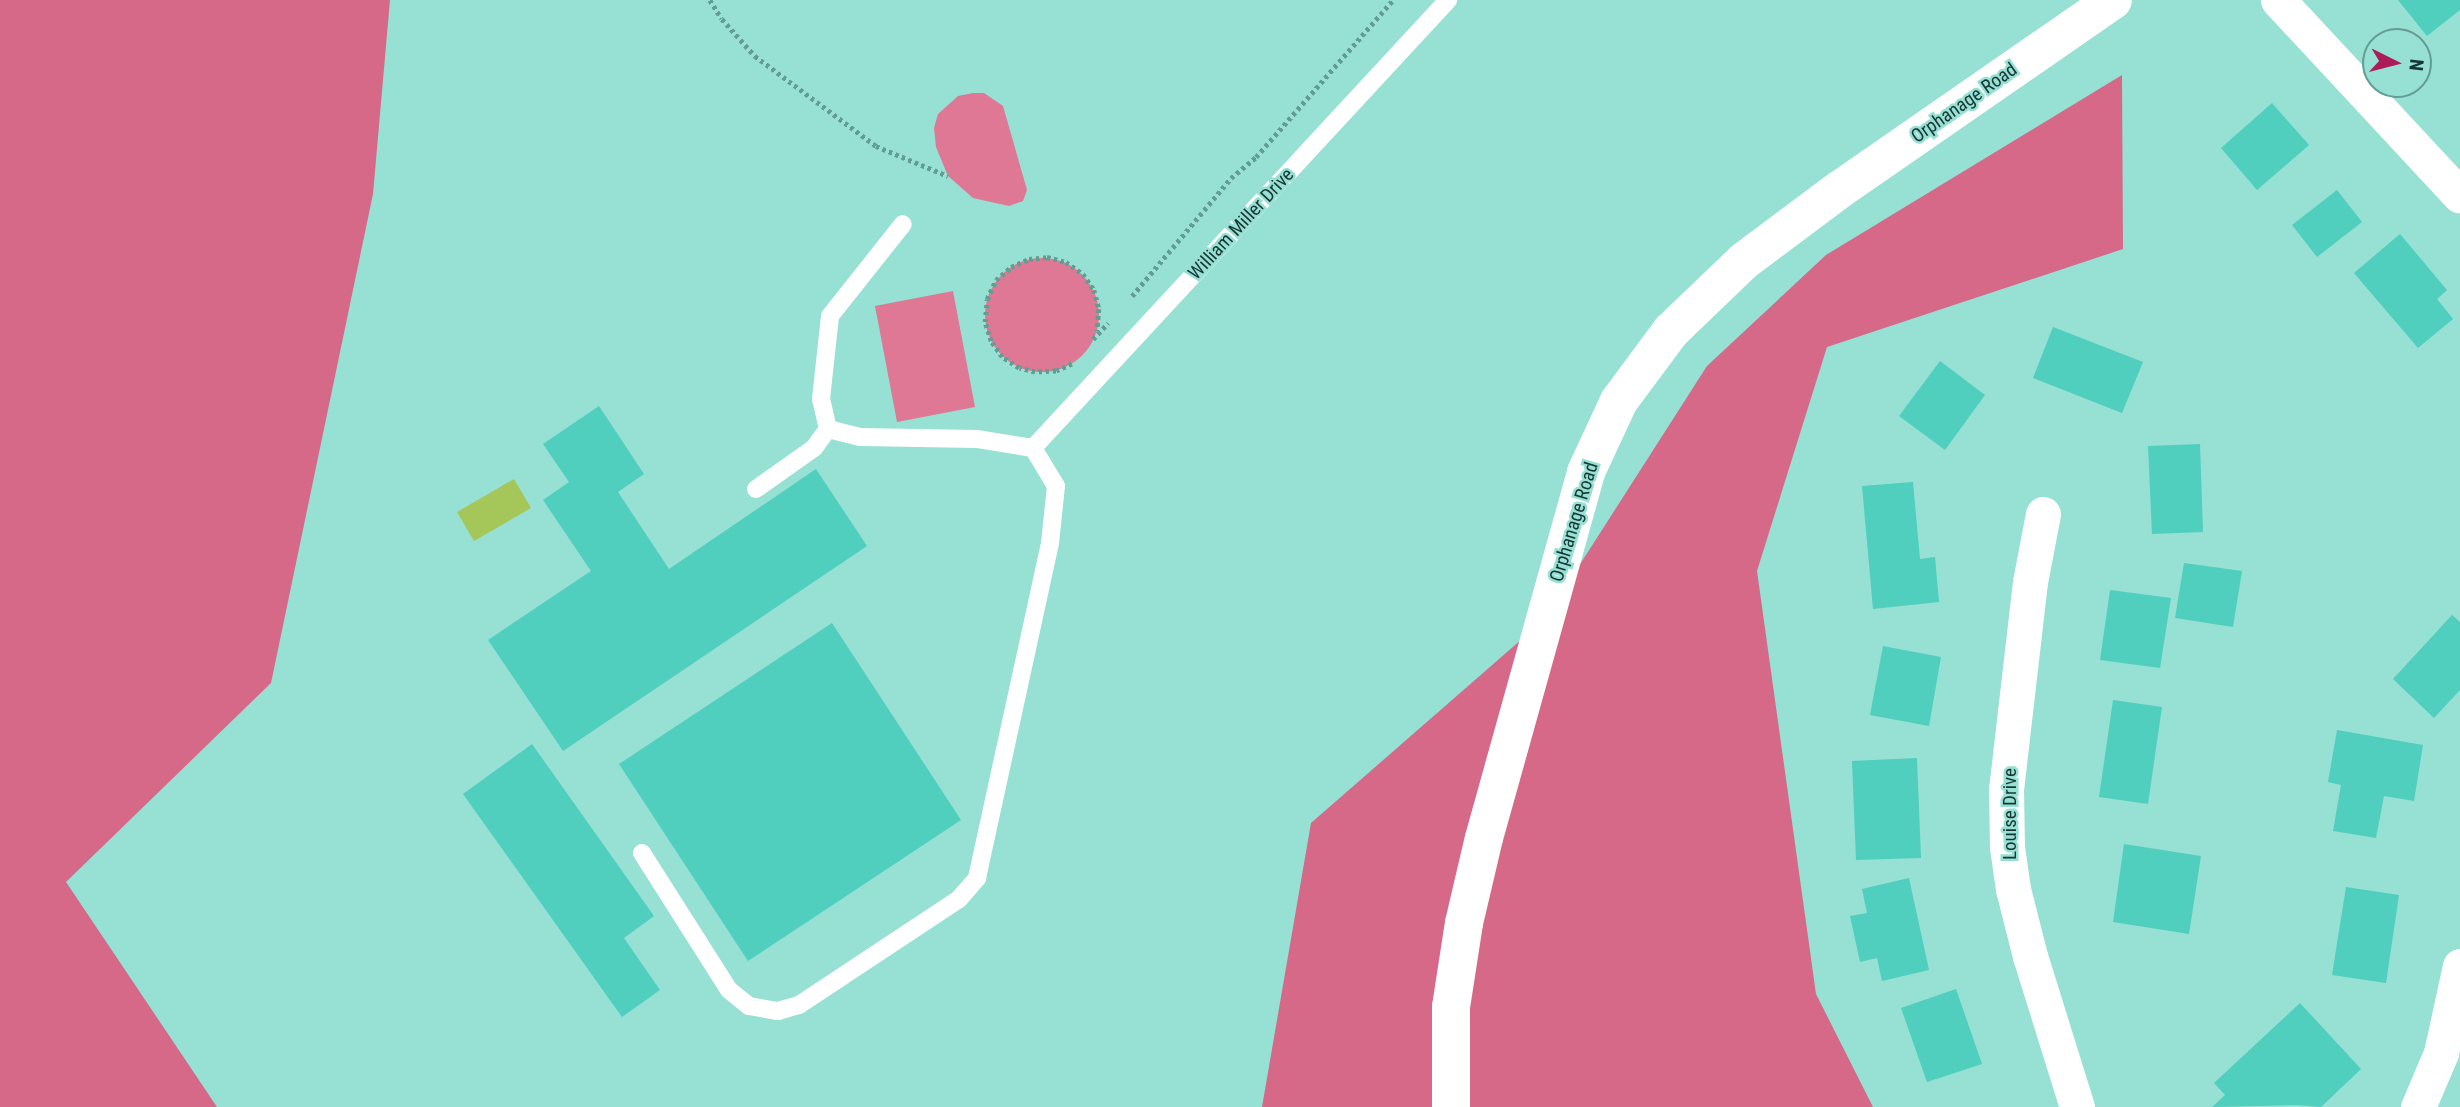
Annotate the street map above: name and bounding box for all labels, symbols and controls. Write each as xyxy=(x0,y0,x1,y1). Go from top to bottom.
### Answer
north arrow xyxy=(2362,28,2432,98)
street label: Orphanage Road xyxy=(1907,58,2021,148)
text: N xyxy=(2404,58,2428,72)
street label: William Miller Drive xyxy=(1184,164,1298,284)
street label: Orphanage Road xyxy=(1545,459,1603,585)
street label: Louise Drive xyxy=(1999,768,2021,860)

